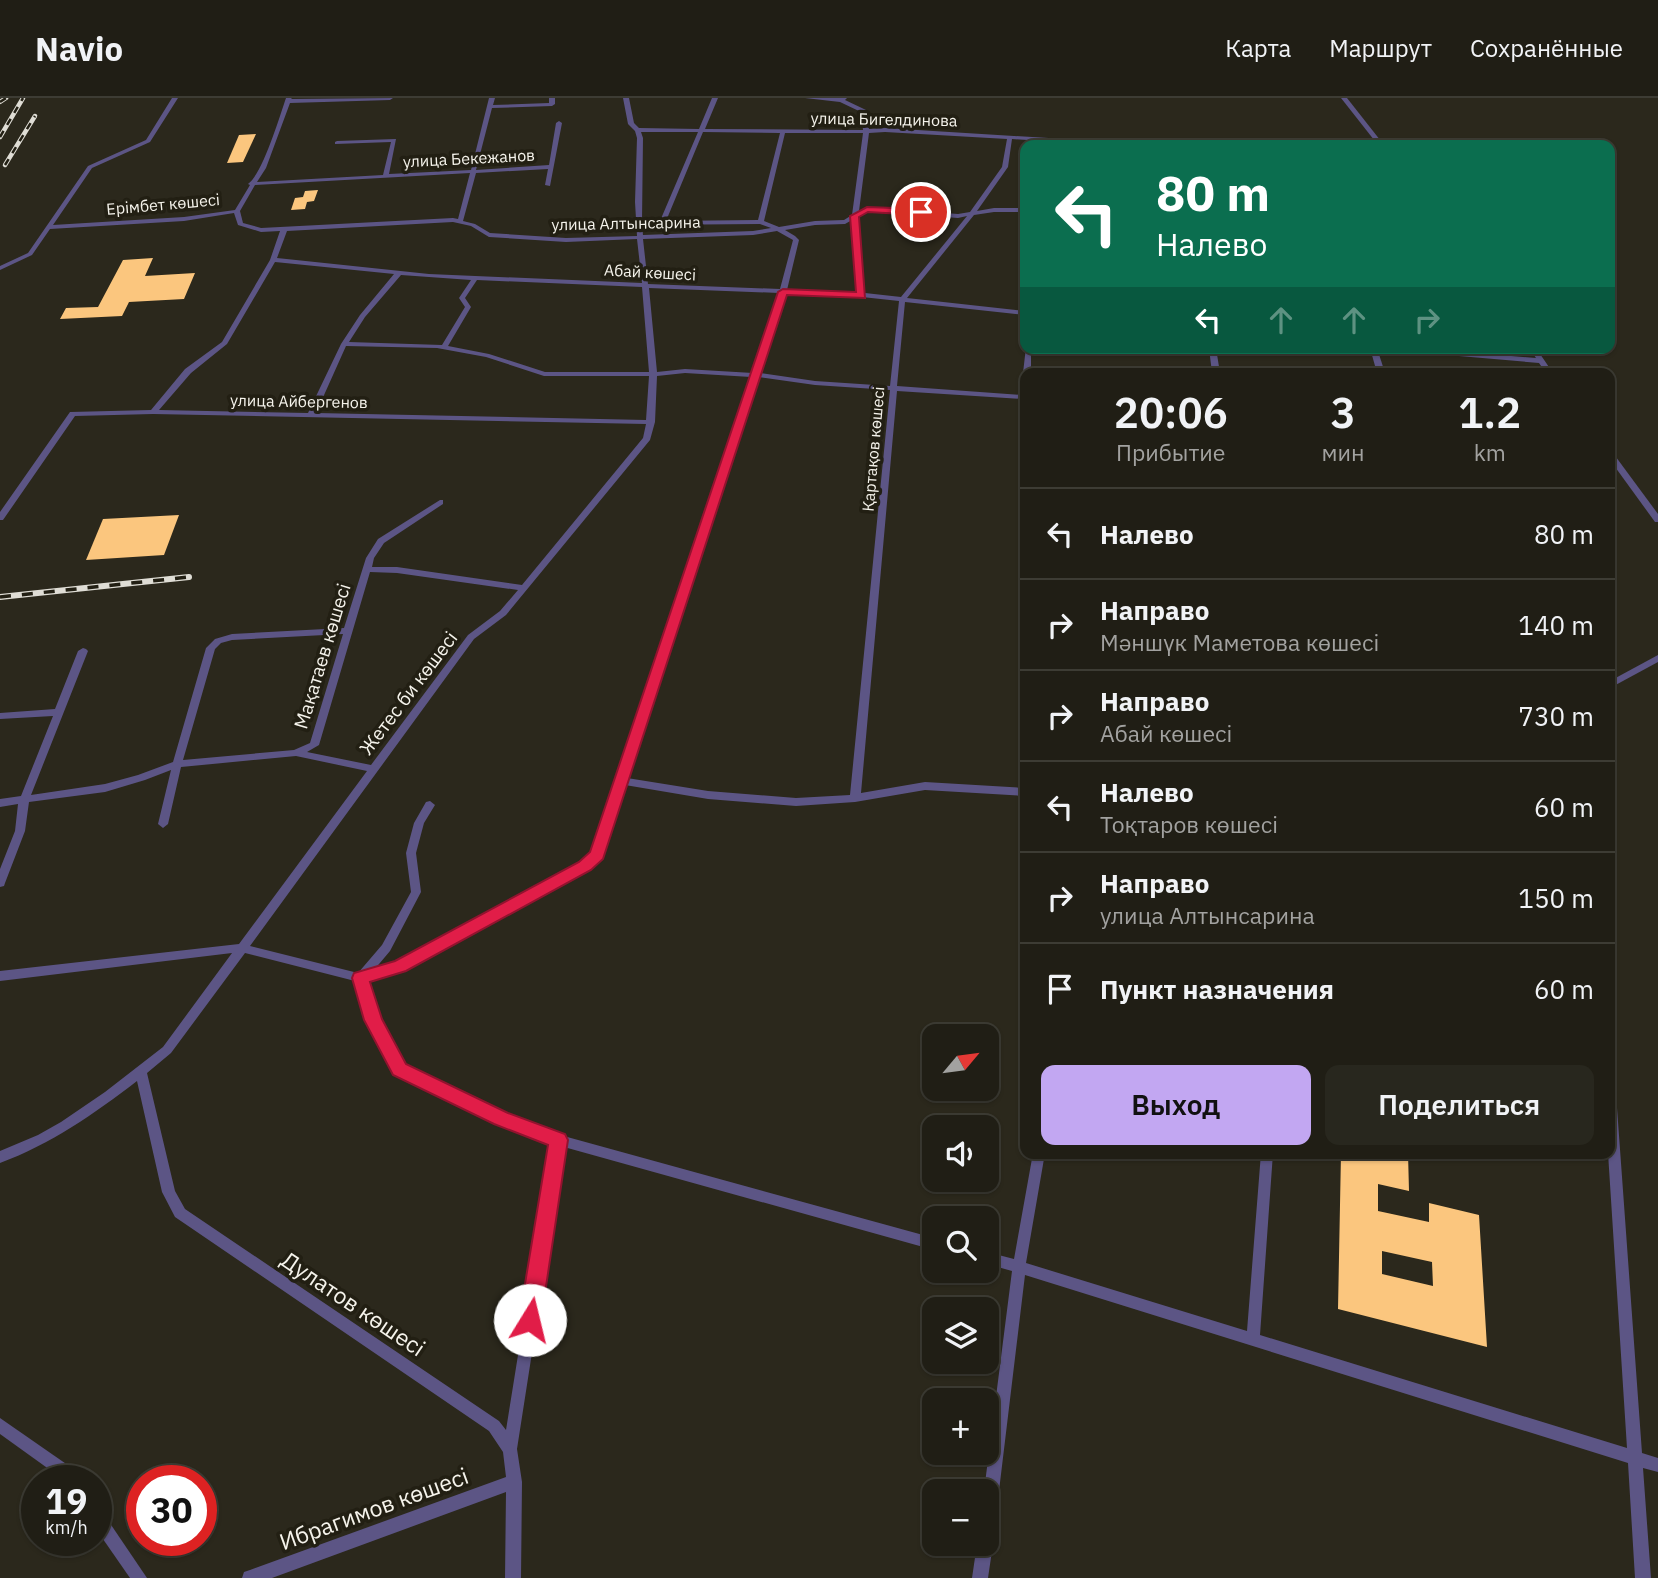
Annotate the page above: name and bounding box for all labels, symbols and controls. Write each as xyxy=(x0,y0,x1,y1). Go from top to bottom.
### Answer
text: Navio xyxy=(35,27,123,70)
text: Карта xyxy=(1225,32,1291,64)
text: Маршрут xyxy=(1329,32,1432,64)
text: Сохранённые xyxy=(1470,32,1623,64)
street label: улица Бигелдинова xyxy=(810,108,958,130)
street label: улица Бекежанов xyxy=(402,145,536,171)
text: 80 m xyxy=(1156,161,1270,224)
icon: left xyxy=(1041,168,1132,259)
pin xyxy=(891,182,951,242)
street label: Ерімбет көшесі xyxy=(105,189,221,219)
icon: arrive xyxy=(902,193,940,231)
street label: улица Алтынсарина xyxy=(551,212,701,234)
text: Налево xyxy=(1156,223,1267,265)
street label: Абай көшесі xyxy=(603,260,697,284)
icon: left xyxy=(1189,301,1227,339)
icon: ahead xyxy=(1262,301,1300,339)
icon: ahead xyxy=(1335,301,1373,339)
icon: right xyxy=(1408,301,1446,339)
text: 20:06 xyxy=(1114,385,1228,440)
text: 3 xyxy=(1331,385,1356,440)
text: 1.2 xyxy=(1458,385,1521,440)
street label: Қартақов көшесі xyxy=(858,386,888,512)
street label: улица Айбергенов xyxy=(230,390,368,412)
text: Прибытие xyxy=(1116,437,1226,467)
text: мин xyxy=(1322,437,1365,467)
text: km xyxy=(1474,437,1506,467)
icon: left xyxy=(1041,515,1079,553)
text: Налево xyxy=(1100,517,1194,551)
text: 80 m xyxy=(1534,517,1594,551)
street label: Мақатаев көшесі xyxy=(288,580,356,732)
text: Направо xyxy=(1100,593,1209,627)
icon: right xyxy=(1041,606,1079,644)
text: 140 m xyxy=(1518,608,1594,642)
street label: Жетес би көшесі xyxy=(354,626,462,760)
text: Мәншүк Маметова көшесі xyxy=(1100,627,1379,657)
text: Направо xyxy=(1100,684,1209,718)
icon: right xyxy=(1041,697,1079,735)
text: 730 m xyxy=(1518,699,1594,733)
text: Абай көшесі xyxy=(1100,718,1232,748)
text: Налево xyxy=(1100,775,1194,809)
icon: left xyxy=(1041,788,1079,826)
text: 60 m xyxy=(1534,790,1594,824)
text: Тоқтаров көшесі xyxy=(1100,809,1278,839)
text: Направо xyxy=(1100,866,1209,900)
icon: right xyxy=(1041,879,1079,917)
text: 150 m xyxy=(1518,881,1594,915)
text: улица Алтынсарина xyxy=(1100,900,1315,930)
icon: arrive xyxy=(1041,970,1079,1008)
text: Пункт назначения xyxy=(1100,972,1334,1006)
text: 60 m xyxy=(1534,972,1594,1006)
north arrow xyxy=(922,1024,999,1101)
map controls xyxy=(922,1024,999,1556)
button: Выход xyxy=(1041,1065,1311,1145)
button: Поделиться xyxy=(1325,1065,1594,1145)
button: sound xyxy=(922,1115,999,1192)
button: search xyxy=(922,1206,999,1283)
street label: Дулатов көшесі xyxy=(276,1244,431,1362)
position arrow xyxy=(493,1283,567,1357)
button: layers xyxy=(922,1297,999,1374)
button: + xyxy=(922,1388,999,1465)
street label: Ибрагимов көшесі xyxy=(275,1460,472,1556)
speed limit sign: 30 xyxy=(126,1465,217,1556)
text: 19 xyxy=(45,1478,88,1524)
button: − xyxy=(922,1479,999,1556)
text: km/h xyxy=(45,1516,88,1539)

